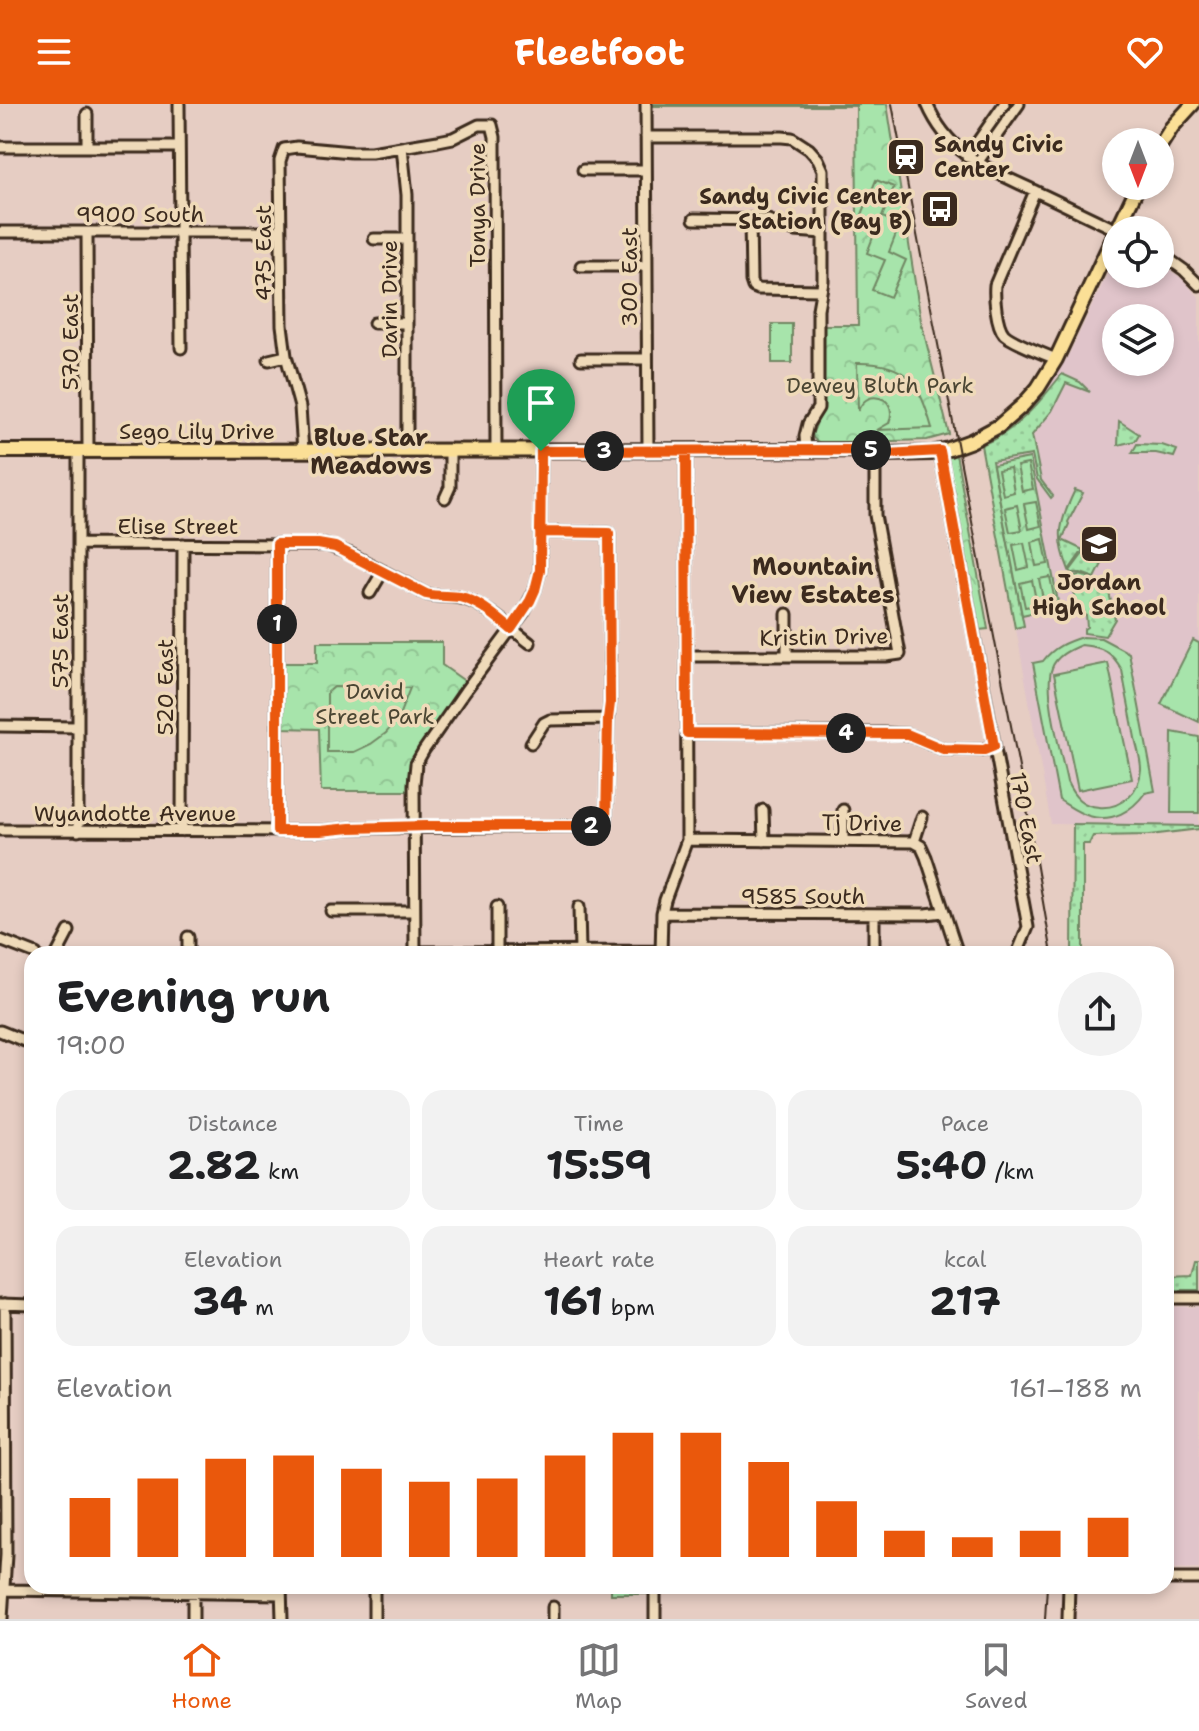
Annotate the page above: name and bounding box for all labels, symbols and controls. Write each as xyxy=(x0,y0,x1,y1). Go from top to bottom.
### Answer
text: Fleetfoot xyxy=(514,28,685,77)
icon: menu xyxy=(32,30,76,74)
icon: heart xyxy=(1123,30,1167,74)
north arrow xyxy=(1102,128,1174,200)
map controls xyxy=(1102,128,1174,376)
place label: Sandy Civic Center xyxy=(934,130,1063,184)
station icon: Sandy Civic Center xyxy=(885,136,927,178)
street label: Tonya Drive xyxy=(463,142,492,268)
place label: Sandy Civic Center Station (Bay B) xyxy=(699,182,912,236)
bus stop icon: Sandy Civic Center Station (Bay B) xyxy=(919,188,961,230)
street label: 9900 South xyxy=(76,200,204,229)
street label: 475 East xyxy=(249,205,278,301)
button: locate xyxy=(1102,216,1174,288)
street label: 300 East xyxy=(615,227,644,327)
street label: Darin Drive xyxy=(375,240,404,358)
street label: 570 East xyxy=(56,293,85,391)
button: layers xyxy=(1102,304,1174,376)
pin xyxy=(507,369,575,451)
park label: Dewey Bluth Park xyxy=(786,371,974,400)
icon: arrive xyxy=(519,381,563,425)
street label: Sego Lily Drive xyxy=(119,417,275,446)
district label: Blue Star Meadows xyxy=(310,422,432,482)
pin: 5 xyxy=(851,430,891,470)
pin: 3 xyxy=(584,431,624,471)
text: 5 xyxy=(864,435,878,464)
text: 3 xyxy=(596,436,612,465)
street label: Elise Street xyxy=(118,512,238,541)
school or university icon: Jordan High School xyxy=(1078,523,1120,565)
district label: Mountain View Estates xyxy=(731,551,895,611)
place label: Jordan High School xyxy=(1032,568,1166,622)
street label: 575 East xyxy=(46,593,75,689)
pin: 1 xyxy=(257,604,297,644)
text: 1 xyxy=(272,609,282,638)
street label: Kristin Drive xyxy=(759,621,889,653)
street label: 520 East xyxy=(151,639,180,735)
park label: David Street Park xyxy=(315,677,435,731)
pin: 4 xyxy=(826,713,866,753)
text: 4 xyxy=(838,718,854,747)
street label: 170 East xyxy=(1003,770,1049,866)
street label: Wyandotte Avenue xyxy=(34,799,236,828)
pin: 2 xyxy=(571,806,611,846)
street label: Tj Drive xyxy=(821,808,903,838)
text: 2 xyxy=(583,811,599,840)
street label: 9585 South xyxy=(741,882,865,911)
text: Evening run xyxy=(56,967,330,1026)
button: share xyxy=(1058,972,1142,1056)
text: 19:00 xyxy=(56,1027,126,1062)
text: Distance xyxy=(188,1109,278,1138)
text: Time xyxy=(574,1109,624,1138)
text: Pace xyxy=(941,1109,989,1138)
text: 2.82 xyxy=(167,1138,261,1192)
text: 15:59 xyxy=(546,1138,652,1192)
text: 5:40 xyxy=(896,1138,988,1192)
text: km xyxy=(261,1157,299,1186)
text: /km xyxy=(988,1157,1034,1186)
text: Elevation xyxy=(184,1245,282,1274)
text: Heart rate xyxy=(543,1245,655,1274)
text: kcal xyxy=(944,1245,986,1274)
text: 34 xyxy=(192,1274,248,1328)
text: 161 xyxy=(543,1274,603,1328)
text: 217 xyxy=(929,1274,1001,1328)
text: m xyxy=(248,1293,274,1322)
text: bpm xyxy=(603,1293,655,1322)
text: Elevation xyxy=(56,1370,172,1405)
text: 161–188 m xyxy=(1009,1370,1142,1405)
tab: Home xyxy=(171,1638,232,1715)
tab: Map xyxy=(575,1638,622,1715)
tab: Saved xyxy=(965,1638,1028,1715)

